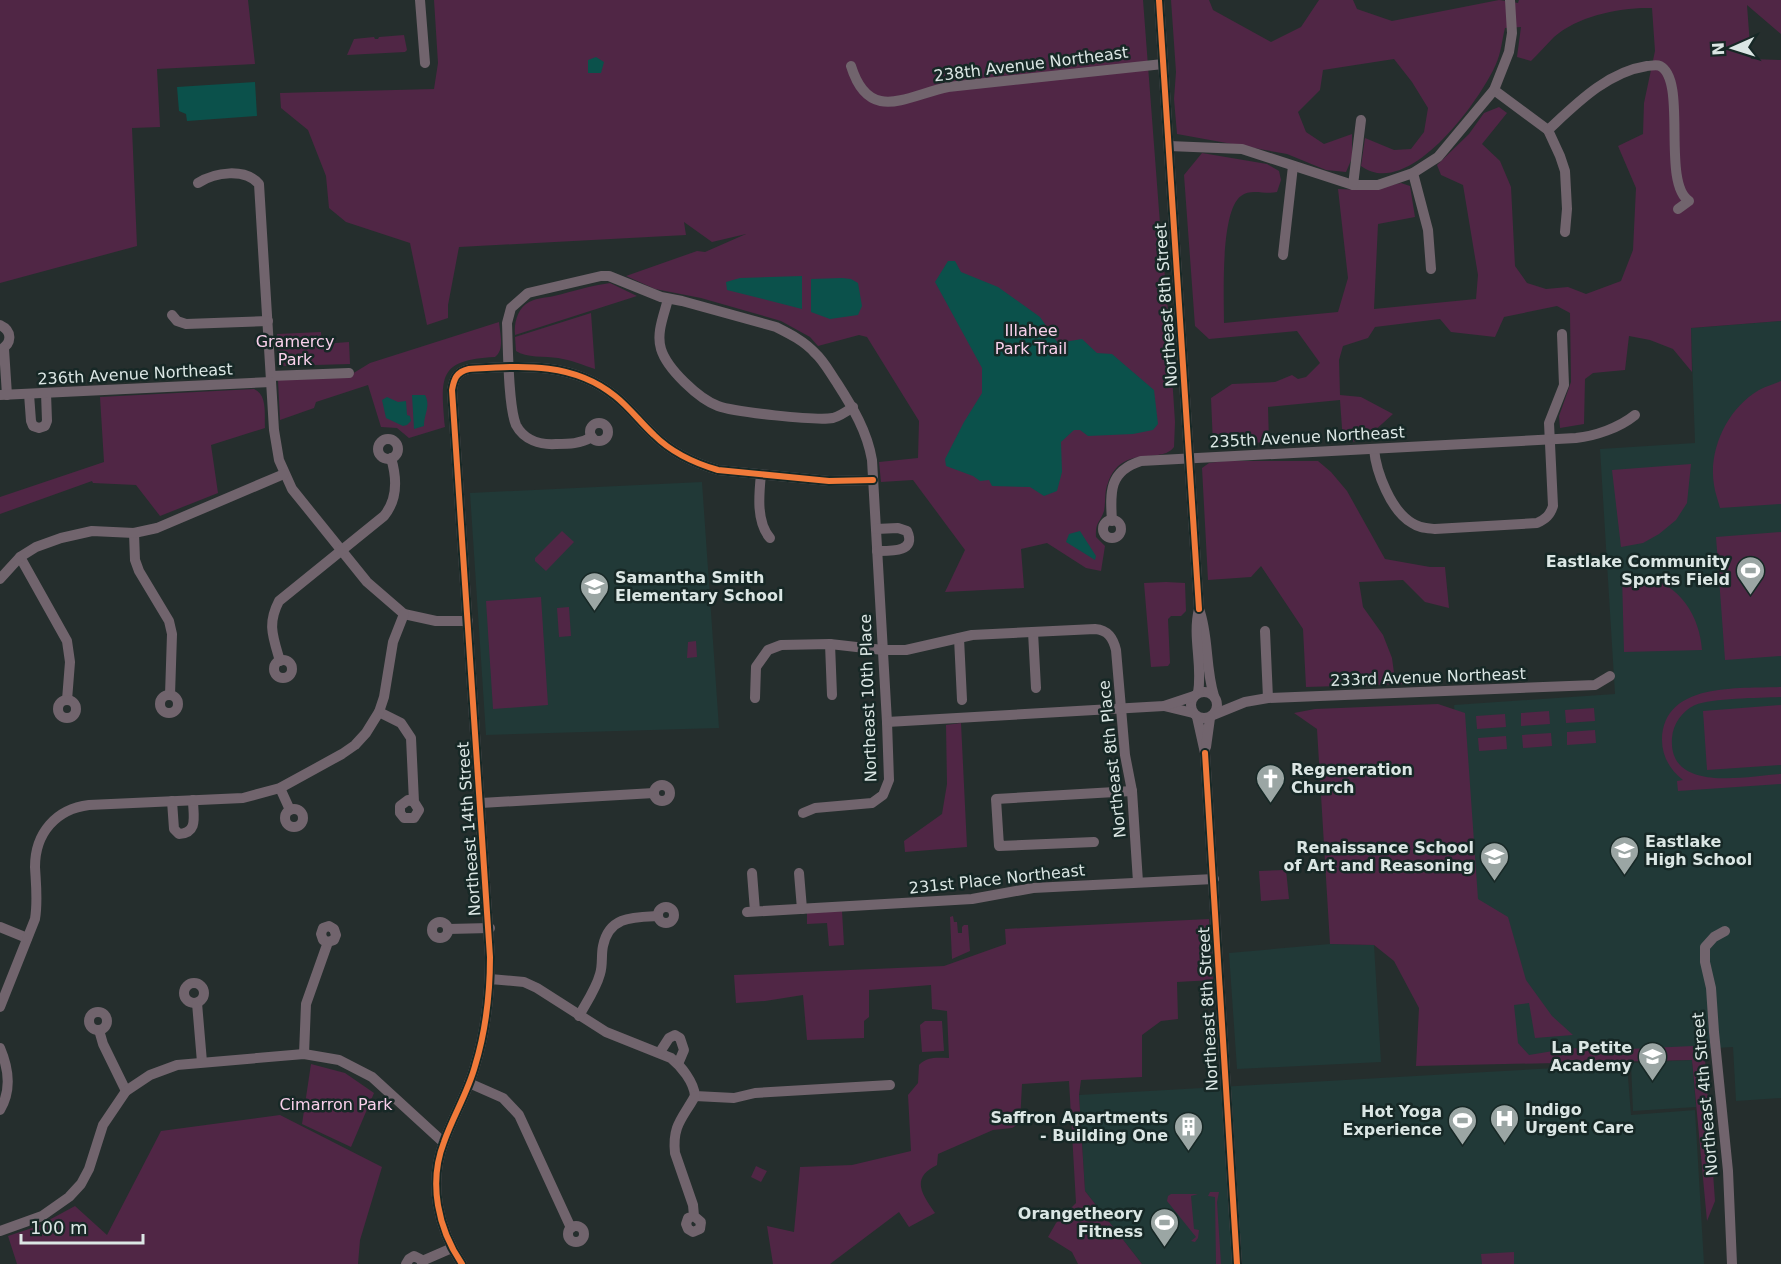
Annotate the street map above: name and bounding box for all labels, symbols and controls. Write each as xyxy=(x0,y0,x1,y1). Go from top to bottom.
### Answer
north arrow xyxy=(1703,18,1763,78)
text: N xyxy=(1709,42,1728,56)
street label: 238th Avenue Northeast xyxy=(933,43,1129,85)
street label: Northeast 8th Street xyxy=(1151,222,1181,388)
park label: Illahee Park Trail xyxy=(995,321,1067,358)
park label: Gramercy Park xyxy=(256,332,334,369)
street label: 236th Avenue Northeast xyxy=(37,359,233,389)
street label: 235th Avenue Northeast xyxy=(1209,422,1405,452)
place label: Eastlake Community Sports Field xyxy=(1546,552,1731,589)
sports icon: Eastlake Community Sports Field xyxy=(1735,554,1767,596)
place label: Samantha Smith Elementary School xyxy=(615,568,783,605)
school or university icon: Samantha Smith Elementary School xyxy=(578,570,610,612)
street label: Northeast 10th Place xyxy=(856,613,880,783)
street label: 233rd Avenue Northeast xyxy=(1330,664,1526,690)
street label: Northeast 8th Place xyxy=(1094,679,1130,839)
street label: Northeast 14th Street xyxy=(453,741,485,917)
place label: Regeneration Church xyxy=(1291,760,1413,797)
church icon: Regeneration Church xyxy=(1254,762,1286,804)
place label: Eastlake High School xyxy=(1645,832,1752,869)
school or university icon: Eastlake High School xyxy=(1608,834,1640,876)
place label: Renaissance School of Art and Reasoning xyxy=(1284,838,1474,875)
school or university icon: Renaissance School of Art and Reasoning xyxy=(1479,840,1511,882)
street label: 231st Place Northeast xyxy=(908,860,1086,898)
street label: Northeast 8th Street xyxy=(1194,926,1222,1092)
street label: Northeast 4th Street xyxy=(1688,1011,1722,1177)
place label: La Petite Academy xyxy=(1550,1038,1633,1075)
school or university icon: La Petite Academy xyxy=(1637,1040,1669,1082)
park label: Cimarron Park xyxy=(279,1095,393,1114)
place label: Indigo Urgent Care xyxy=(1525,1100,1634,1137)
place label: Hot Yoga Experience xyxy=(1342,1102,1442,1139)
hospital icon: Indigo Urgent Care xyxy=(1488,1102,1520,1144)
sports icon: Hot Yoga Experience xyxy=(1447,1104,1479,1146)
place label: Saffron Apartments - Building One xyxy=(991,1108,1168,1145)
building icon: Saffron Apartments - Building One xyxy=(1173,1110,1205,1152)
place label: Orangetheory Fitness xyxy=(1018,1204,1144,1241)
sports icon: Orangetheory Fitness xyxy=(1148,1206,1180,1248)
scale bar xyxy=(21,1207,142,1245)
text: 100 m xyxy=(30,1217,88,1238)

